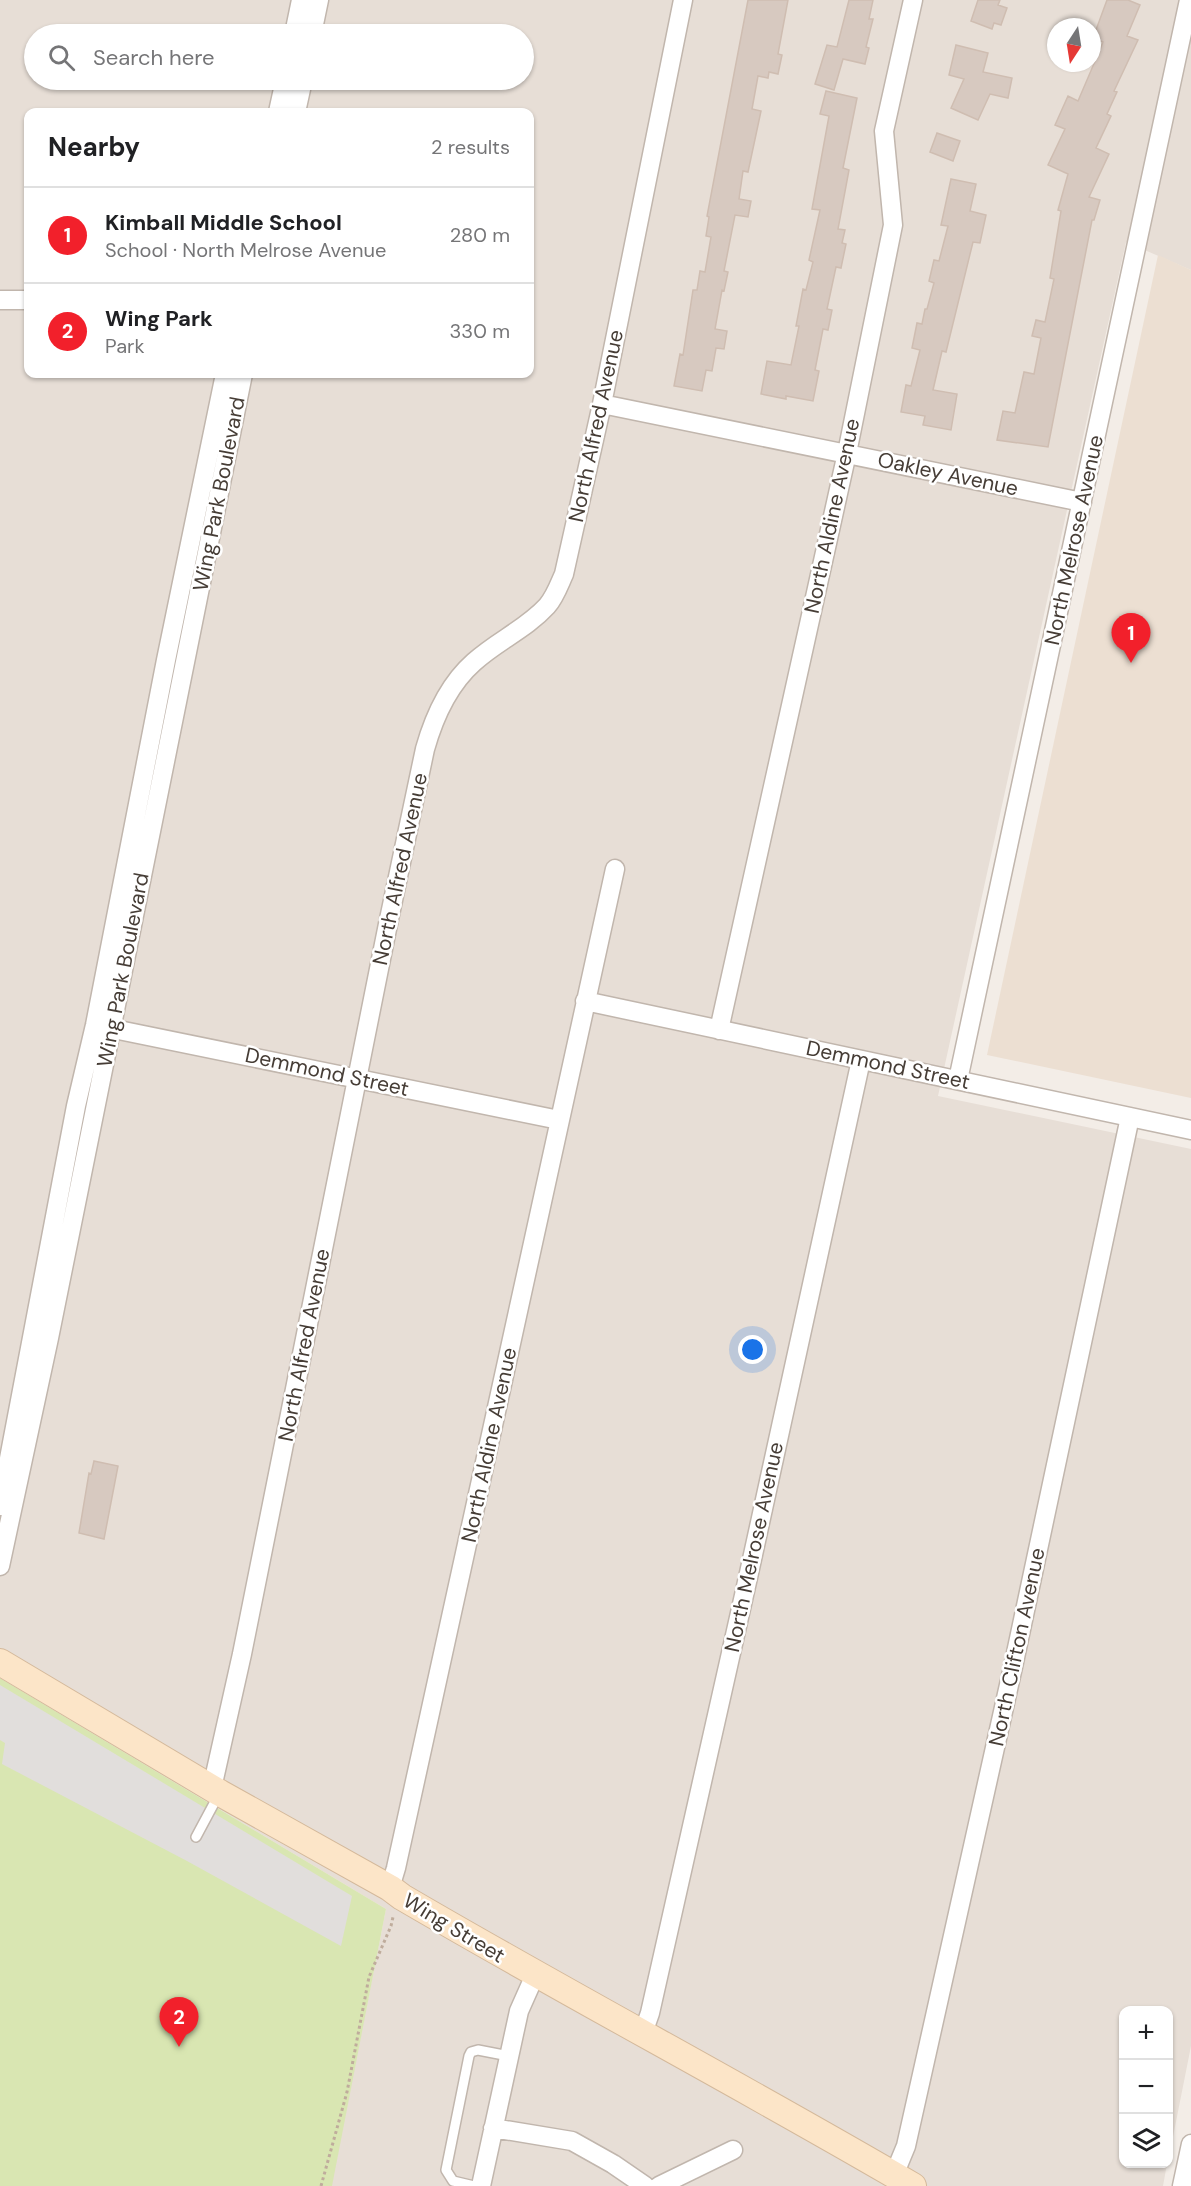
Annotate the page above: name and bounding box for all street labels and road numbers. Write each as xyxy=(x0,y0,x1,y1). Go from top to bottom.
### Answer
street label: North Alfred Avenue xyxy=(562,327,630,525)
street label: Wing Park Boulevard xyxy=(186,394,252,594)
street label: North Aldine Avenue xyxy=(798,416,866,616)
street label: North Melrose Avenue xyxy=(1038,432,1110,648)
street label: Oakley Avenue xyxy=(875,445,1021,503)
street label: North Alfred Avenue xyxy=(366,770,434,968)
street label: Wing Park Boulevard xyxy=(90,870,156,1070)
street label: Demmond Street xyxy=(804,1034,972,1096)
street label: Demmond Street xyxy=(243,1041,411,1103)
street label: North Alfred Avenue xyxy=(272,1246,336,1444)
street label: North Aldine Avenue xyxy=(455,1345,523,1545)
street label: North Melrose Avenue xyxy=(718,1439,790,1655)
street label: North Clifton Avenue xyxy=(982,1545,1052,1749)
street label: Wing Street xyxy=(398,1887,510,1969)

